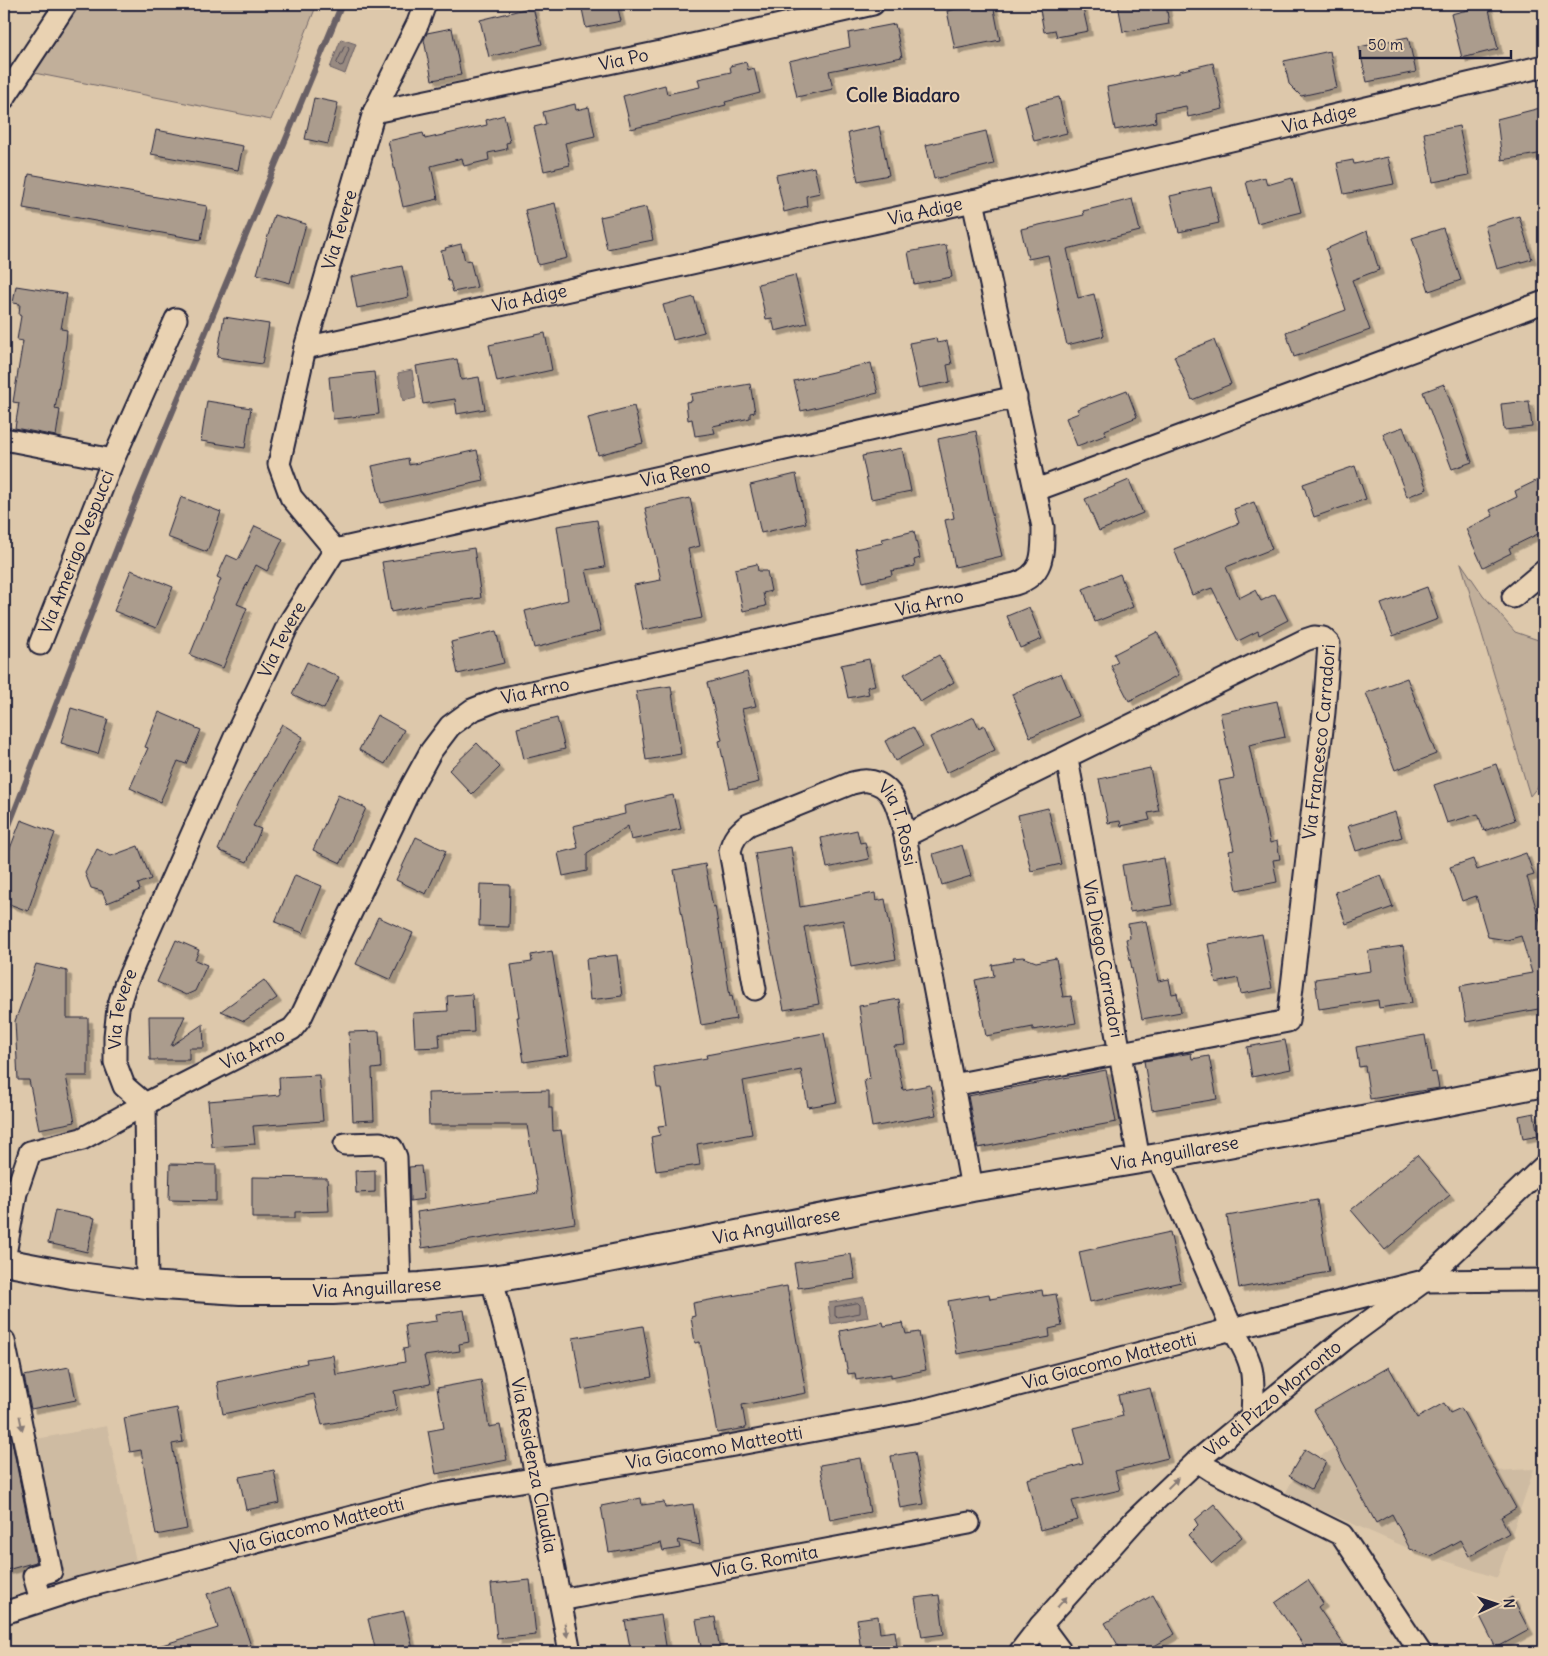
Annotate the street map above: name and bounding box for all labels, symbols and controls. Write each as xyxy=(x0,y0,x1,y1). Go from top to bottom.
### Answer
scale bar xyxy=(1360,28,1512,60)
text: 50 m xyxy=(1368,35,1403,54)
street label: Via Po xyxy=(596,43,651,76)
district label: Colle Biadaro xyxy=(846,83,960,107)
street label: Via Adige xyxy=(1280,99,1359,139)
street label: Via Tevere xyxy=(316,187,362,273)
street label: Via Adige xyxy=(886,192,965,230)
street label: Via Adige xyxy=(490,279,569,317)
street label: Via Reno xyxy=(638,454,713,492)
street label: Via Amerigo Vespucci xyxy=(33,467,119,637)
street label: Via Arno xyxy=(893,584,966,621)
street label: Via Tevere xyxy=(253,597,311,681)
street label: Via Francesco Carradori xyxy=(1297,643,1340,841)
street label: Via Arno xyxy=(499,672,571,709)
street label: Via T. Rossi xyxy=(873,775,922,867)
street label: Via Diego Carradori xyxy=(1078,878,1129,1039)
street label: Via Tevere xyxy=(103,965,142,1050)
street label: Via Arno xyxy=(216,1023,289,1075)
street label: Via Anguillarese xyxy=(1109,1130,1241,1176)
street label: Via Anguillarese xyxy=(711,1202,842,1249)
street label: Via Anguillarese xyxy=(312,1272,442,1302)
street label: Via Giacomo Matteotti xyxy=(1020,1327,1199,1394)
street label: Via di Pizzo Morronto xyxy=(1199,1335,1346,1461)
street label: Via Residenza Claudia xyxy=(506,1376,563,1555)
one-way arrow xyxy=(17,1415,25,1431)
street label: Via Giacomo Matteotti xyxy=(624,1421,804,1474)
one-way arrow xyxy=(1167,1477,1179,1489)
street label: Via Giacomo Matteotti xyxy=(227,1492,406,1559)
street label: Via G. Romita xyxy=(709,1540,820,1582)
north arrow xyxy=(1470,1578,1520,1628)
one-way arrow xyxy=(1056,1596,1068,1608)
text: N xyxy=(1500,1598,1518,1609)
one-way arrow xyxy=(562,1622,570,1637)

